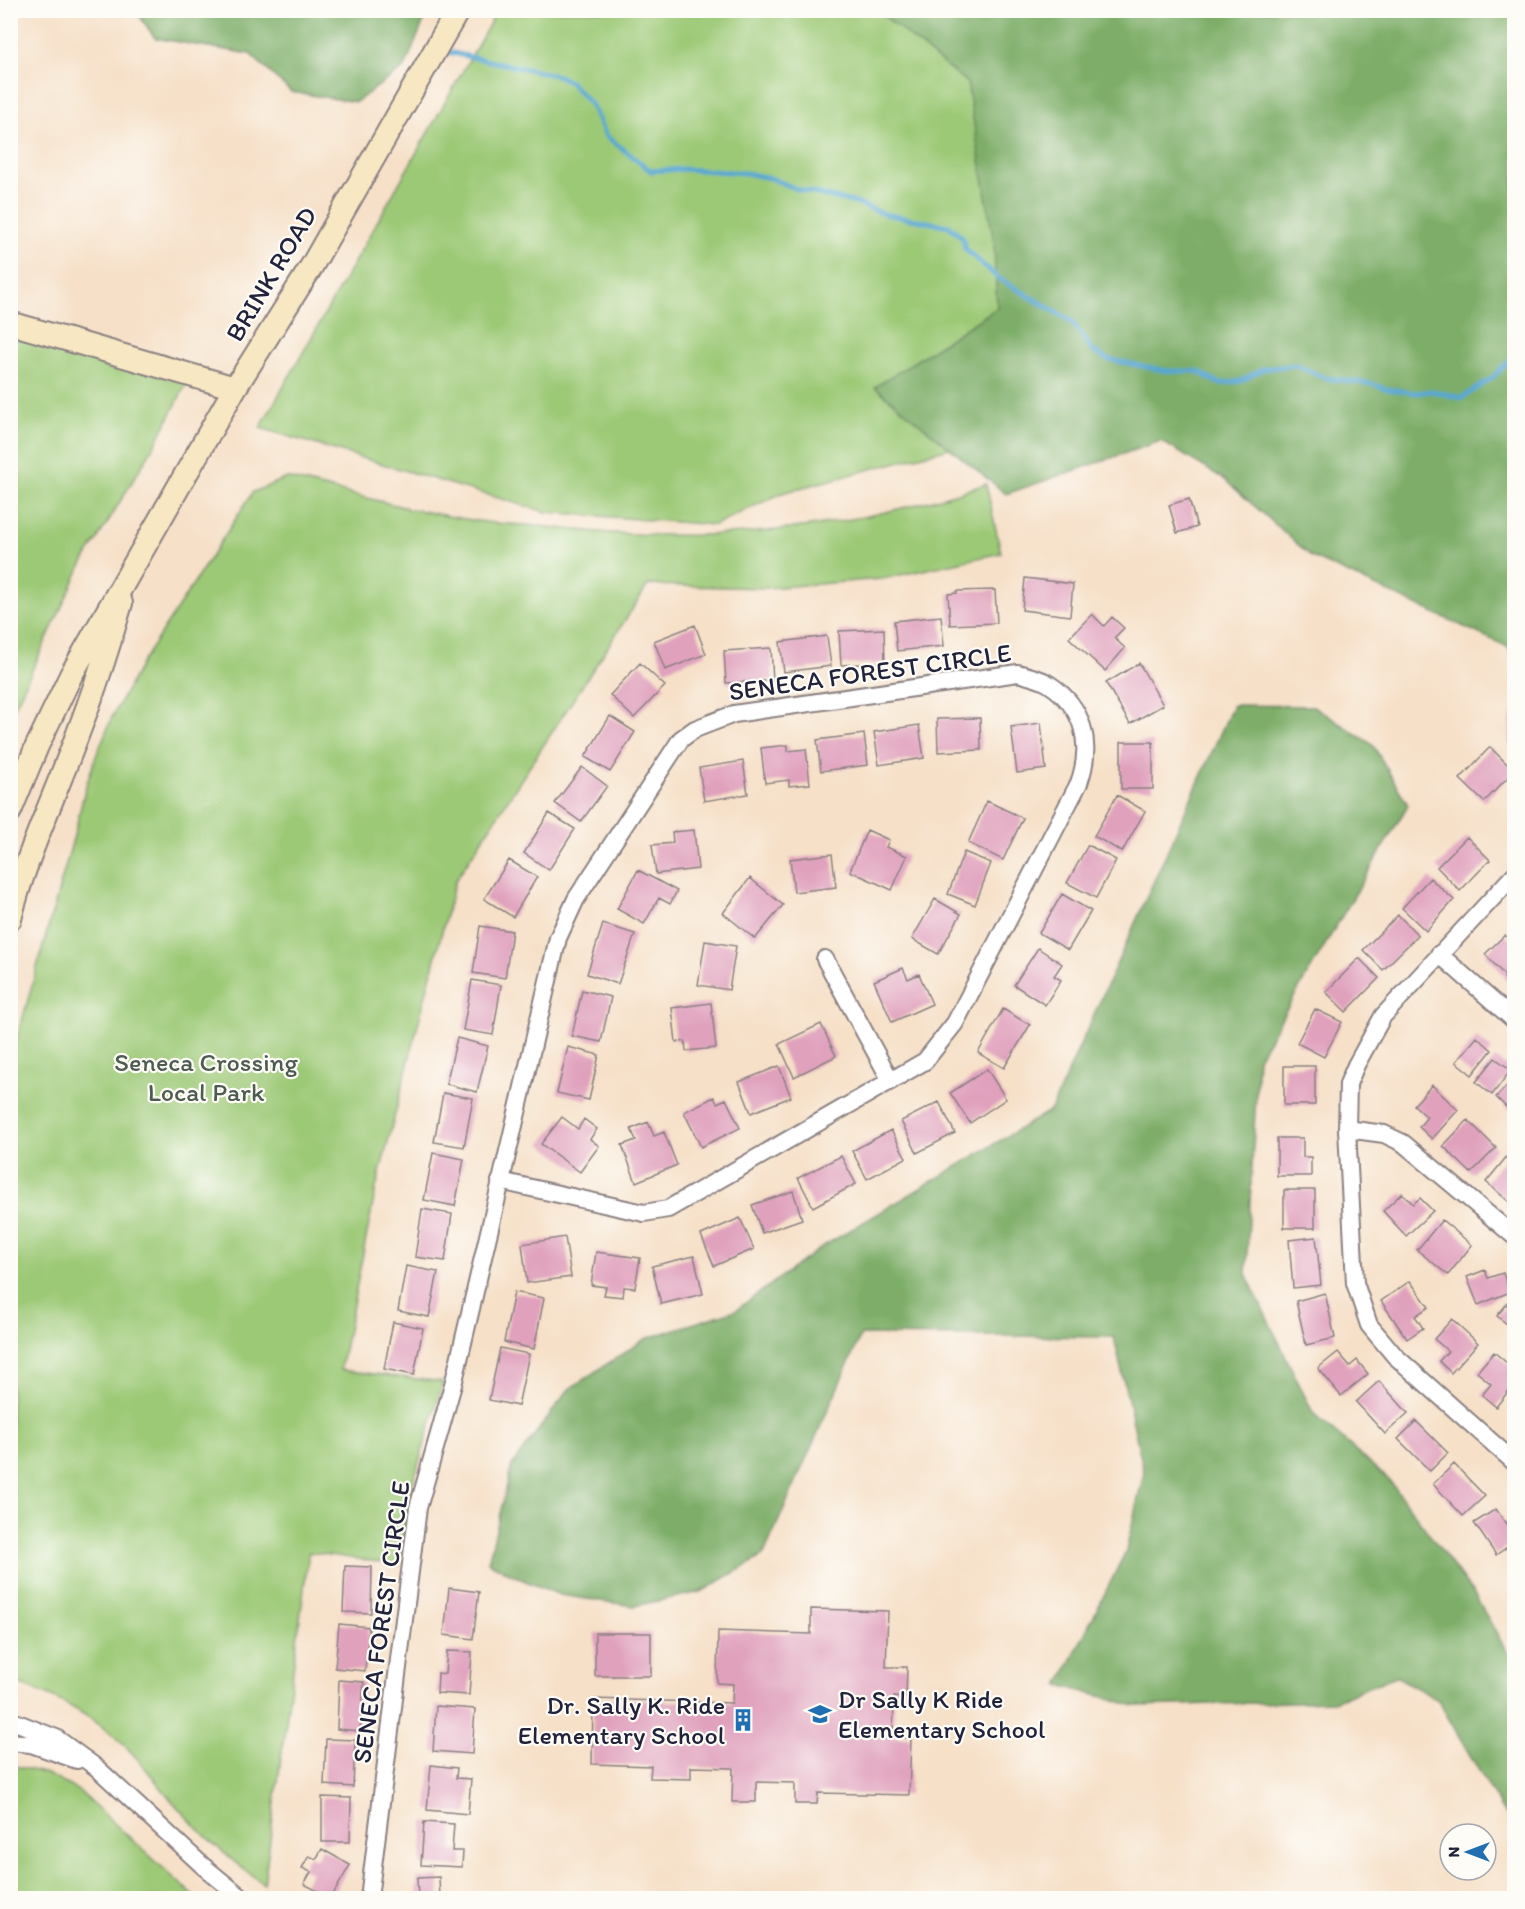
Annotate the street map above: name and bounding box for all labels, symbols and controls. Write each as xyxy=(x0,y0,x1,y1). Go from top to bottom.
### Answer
street label: BRINK ROAD xyxy=(218,201,324,347)
street label: SENECA FOREST CIRCLE xyxy=(727,636,1013,708)
park label: Seneca Crossing Local Park xyxy=(114,1046,298,1108)
street label: SENECA FOREST CIRCLE xyxy=(345,1479,417,1765)
place label: Dr Sally K Ride Elementary School xyxy=(838,1683,1045,1745)
place label: Dr. Sally K. Ride Elementary School xyxy=(518,1689,725,1751)
school or university icon: Dr Sally K Ride Elementary School xyxy=(807,1701,833,1727)
building icon: Dr. Sally K. Ride Elementary School xyxy=(730,1707,756,1733)
north arrow xyxy=(1438,1822,1498,1882)
text: N xyxy=(1444,1847,1463,1857)

